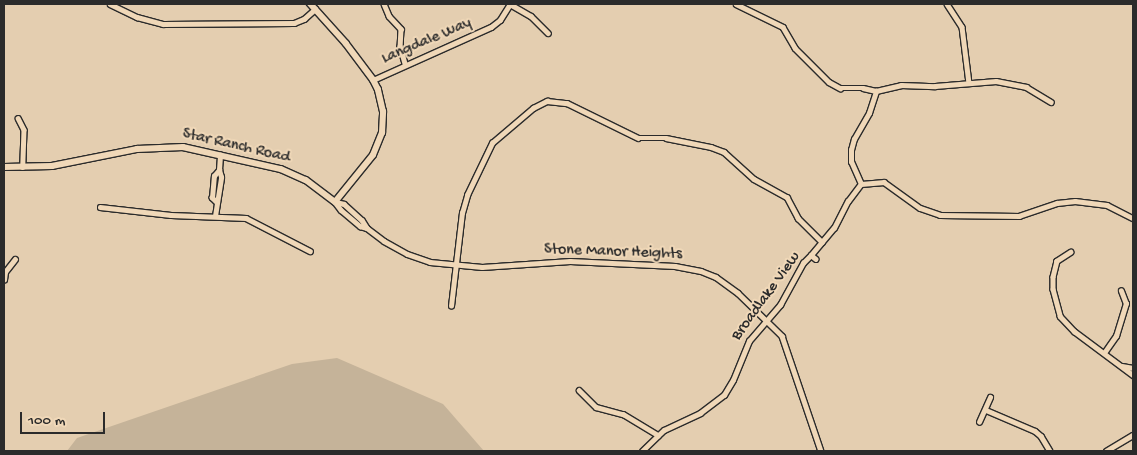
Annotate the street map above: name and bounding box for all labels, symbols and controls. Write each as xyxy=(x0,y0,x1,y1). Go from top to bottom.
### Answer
street label: Langdale Way xyxy=(379,14,475,70)
street label: Star Ranch Road xyxy=(180,125,292,169)
street label: Stone Manor Heights xyxy=(544,241,682,265)
street label: Broadlake View xyxy=(728,249,806,345)
scale bar xyxy=(22,402,108,434)
text: 100 m xyxy=(28,412,65,430)

